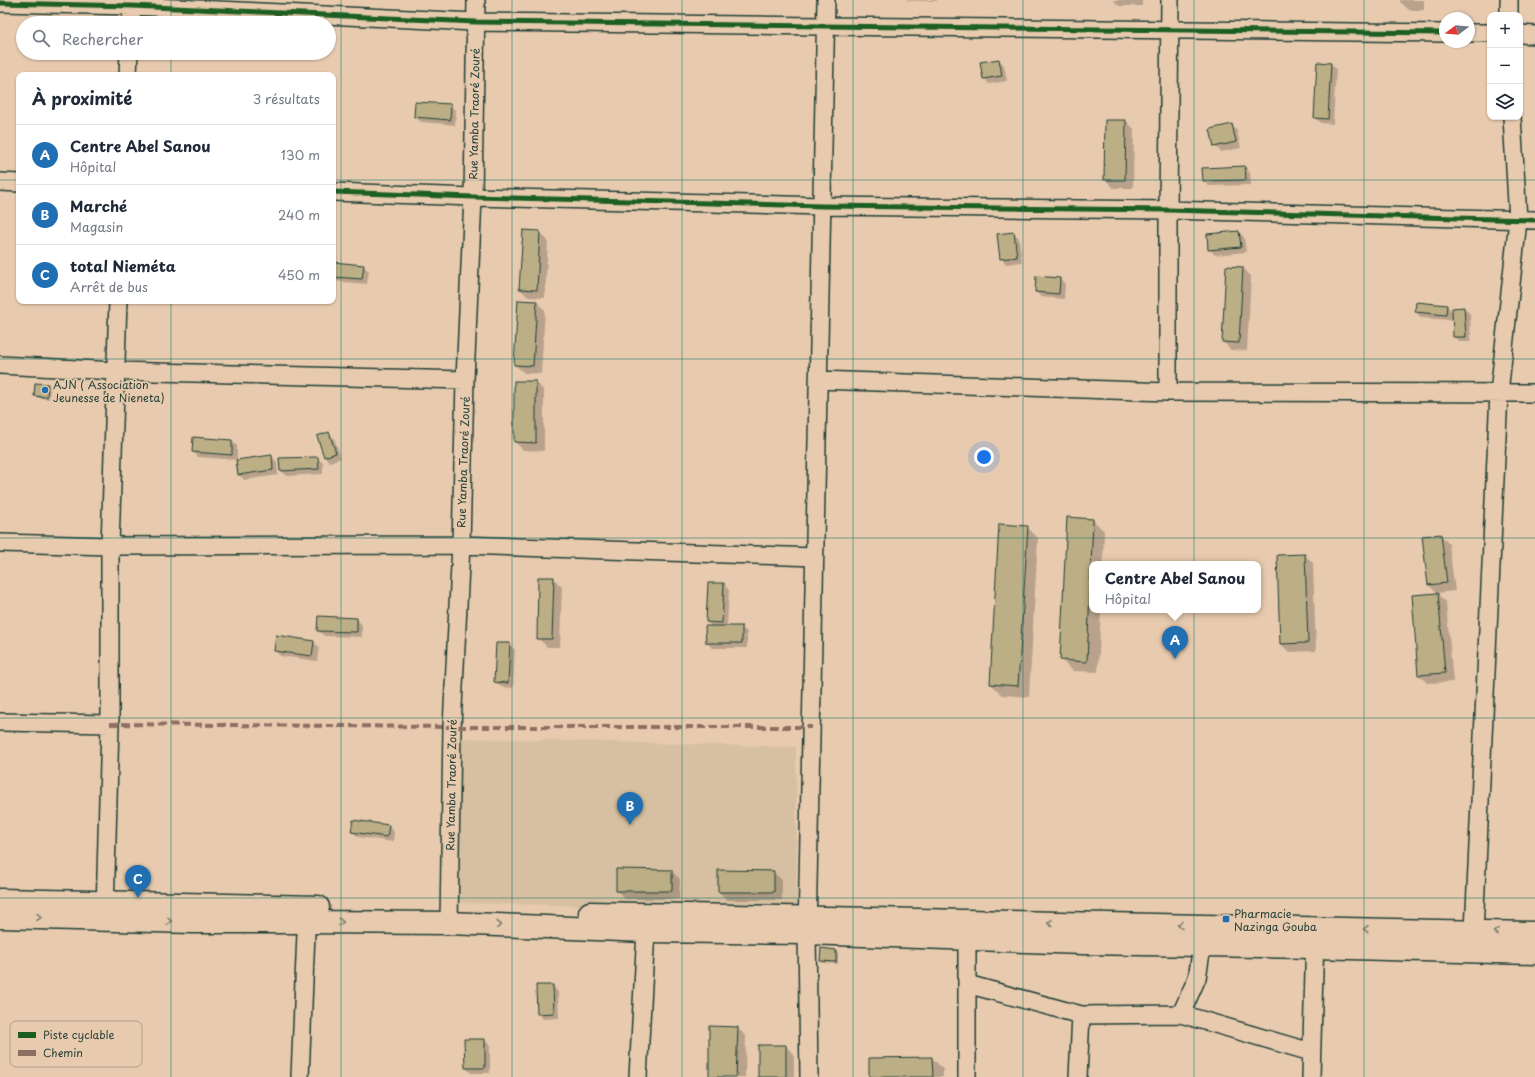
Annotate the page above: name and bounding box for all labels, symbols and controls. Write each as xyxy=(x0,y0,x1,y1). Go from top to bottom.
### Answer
north arrow xyxy=(1439,12,1475,48)
map controls xyxy=(1487,12,1523,120)
button: + xyxy=(1487,12,1523,48)
search box xyxy=(16,16,336,60)
icon: search xyxy=(30,27,52,49)
text: Rechercher xyxy=(62,27,143,50)
street label: Rue Yamba Traoré Zouré xyxy=(464,48,484,180)
button: − xyxy=(1487,48,1523,84)
button: layers xyxy=(1487,84,1523,120)
text: À proximité xyxy=(32,85,132,111)
text: 3 résultats xyxy=(253,89,320,108)
text: Centre Abel Sanou xyxy=(70,134,211,157)
text: A xyxy=(40,145,50,164)
text: 130 m xyxy=(281,145,320,164)
text: Hôpital xyxy=(70,157,116,176)
text: Marché xyxy=(70,194,127,217)
text: B xyxy=(41,205,49,224)
text: 240 m xyxy=(278,205,320,224)
text: Magasin xyxy=(70,217,123,236)
text: total Nieméta xyxy=(70,254,176,277)
text: C xyxy=(40,265,50,284)
text: 450 m xyxy=(278,265,320,284)
text: Arrêt de bus xyxy=(70,277,148,296)
place label: AJN ( Association Jeunesse de Nieneta) xyxy=(53,376,165,406)
marker: AJN ( Association Jeunesse de Nieneta) xyxy=(40,385,50,395)
street label: Rue Yamba Traoré Zouré xyxy=(452,396,474,528)
your location xyxy=(974,447,994,467)
popup xyxy=(1089,561,1261,613)
text: Centre Abel Sanou xyxy=(1105,566,1245,589)
text: Hôpital xyxy=(1105,589,1151,608)
pin: A xyxy=(1162,626,1188,659)
street label: Rue Yamba Traoré Zouré xyxy=(441,719,461,851)
pin: B xyxy=(617,792,643,825)
pin: C xyxy=(125,865,151,898)
place label: Pharmacie Nazinga Gouba xyxy=(1234,905,1317,935)
one-way arrow xyxy=(36,913,42,921)
marker: Pharmacie Nazinga Gouba xyxy=(1221,914,1231,924)
one-way arrow xyxy=(166,917,172,926)
one-way arrow xyxy=(338,918,344,926)
one-way arrow xyxy=(1047,919,1053,927)
one-way arrow xyxy=(496,921,502,929)
one-way arrow xyxy=(1177,921,1183,929)
one-way arrow xyxy=(1363,925,1369,933)
one-way arrow xyxy=(1493,928,1499,936)
legend xyxy=(10,1021,142,1067)
text: Piste cyclable xyxy=(43,1026,114,1043)
text: Chemin xyxy=(43,1044,83,1061)

